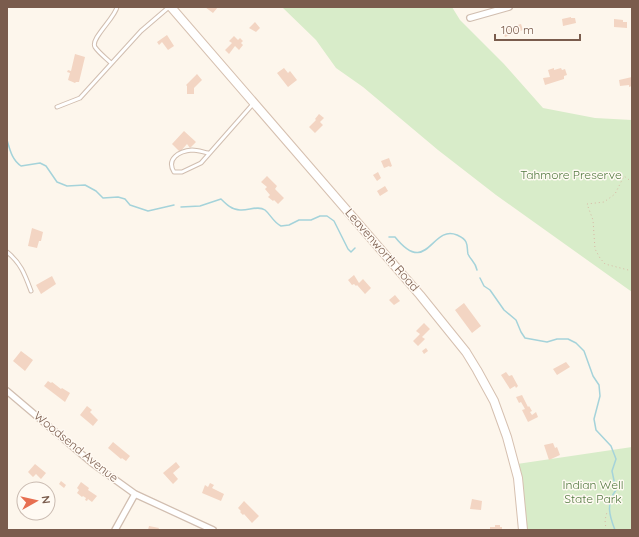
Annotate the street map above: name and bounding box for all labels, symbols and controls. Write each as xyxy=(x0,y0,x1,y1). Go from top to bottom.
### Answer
scale bar xyxy=(495,16,580,42)
text: 100 m xyxy=(501,22,534,37)
park label: Tahmore Preserve xyxy=(520,167,622,182)
street label: Leavenworth Road xyxy=(342,205,423,294)
street label: Woodsend Avenue xyxy=(31,408,122,485)
park label: Indian Well State Park xyxy=(563,477,623,506)
north arrow xyxy=(16,481,56,521)
text: N xyxy=(38,495,53,505)

